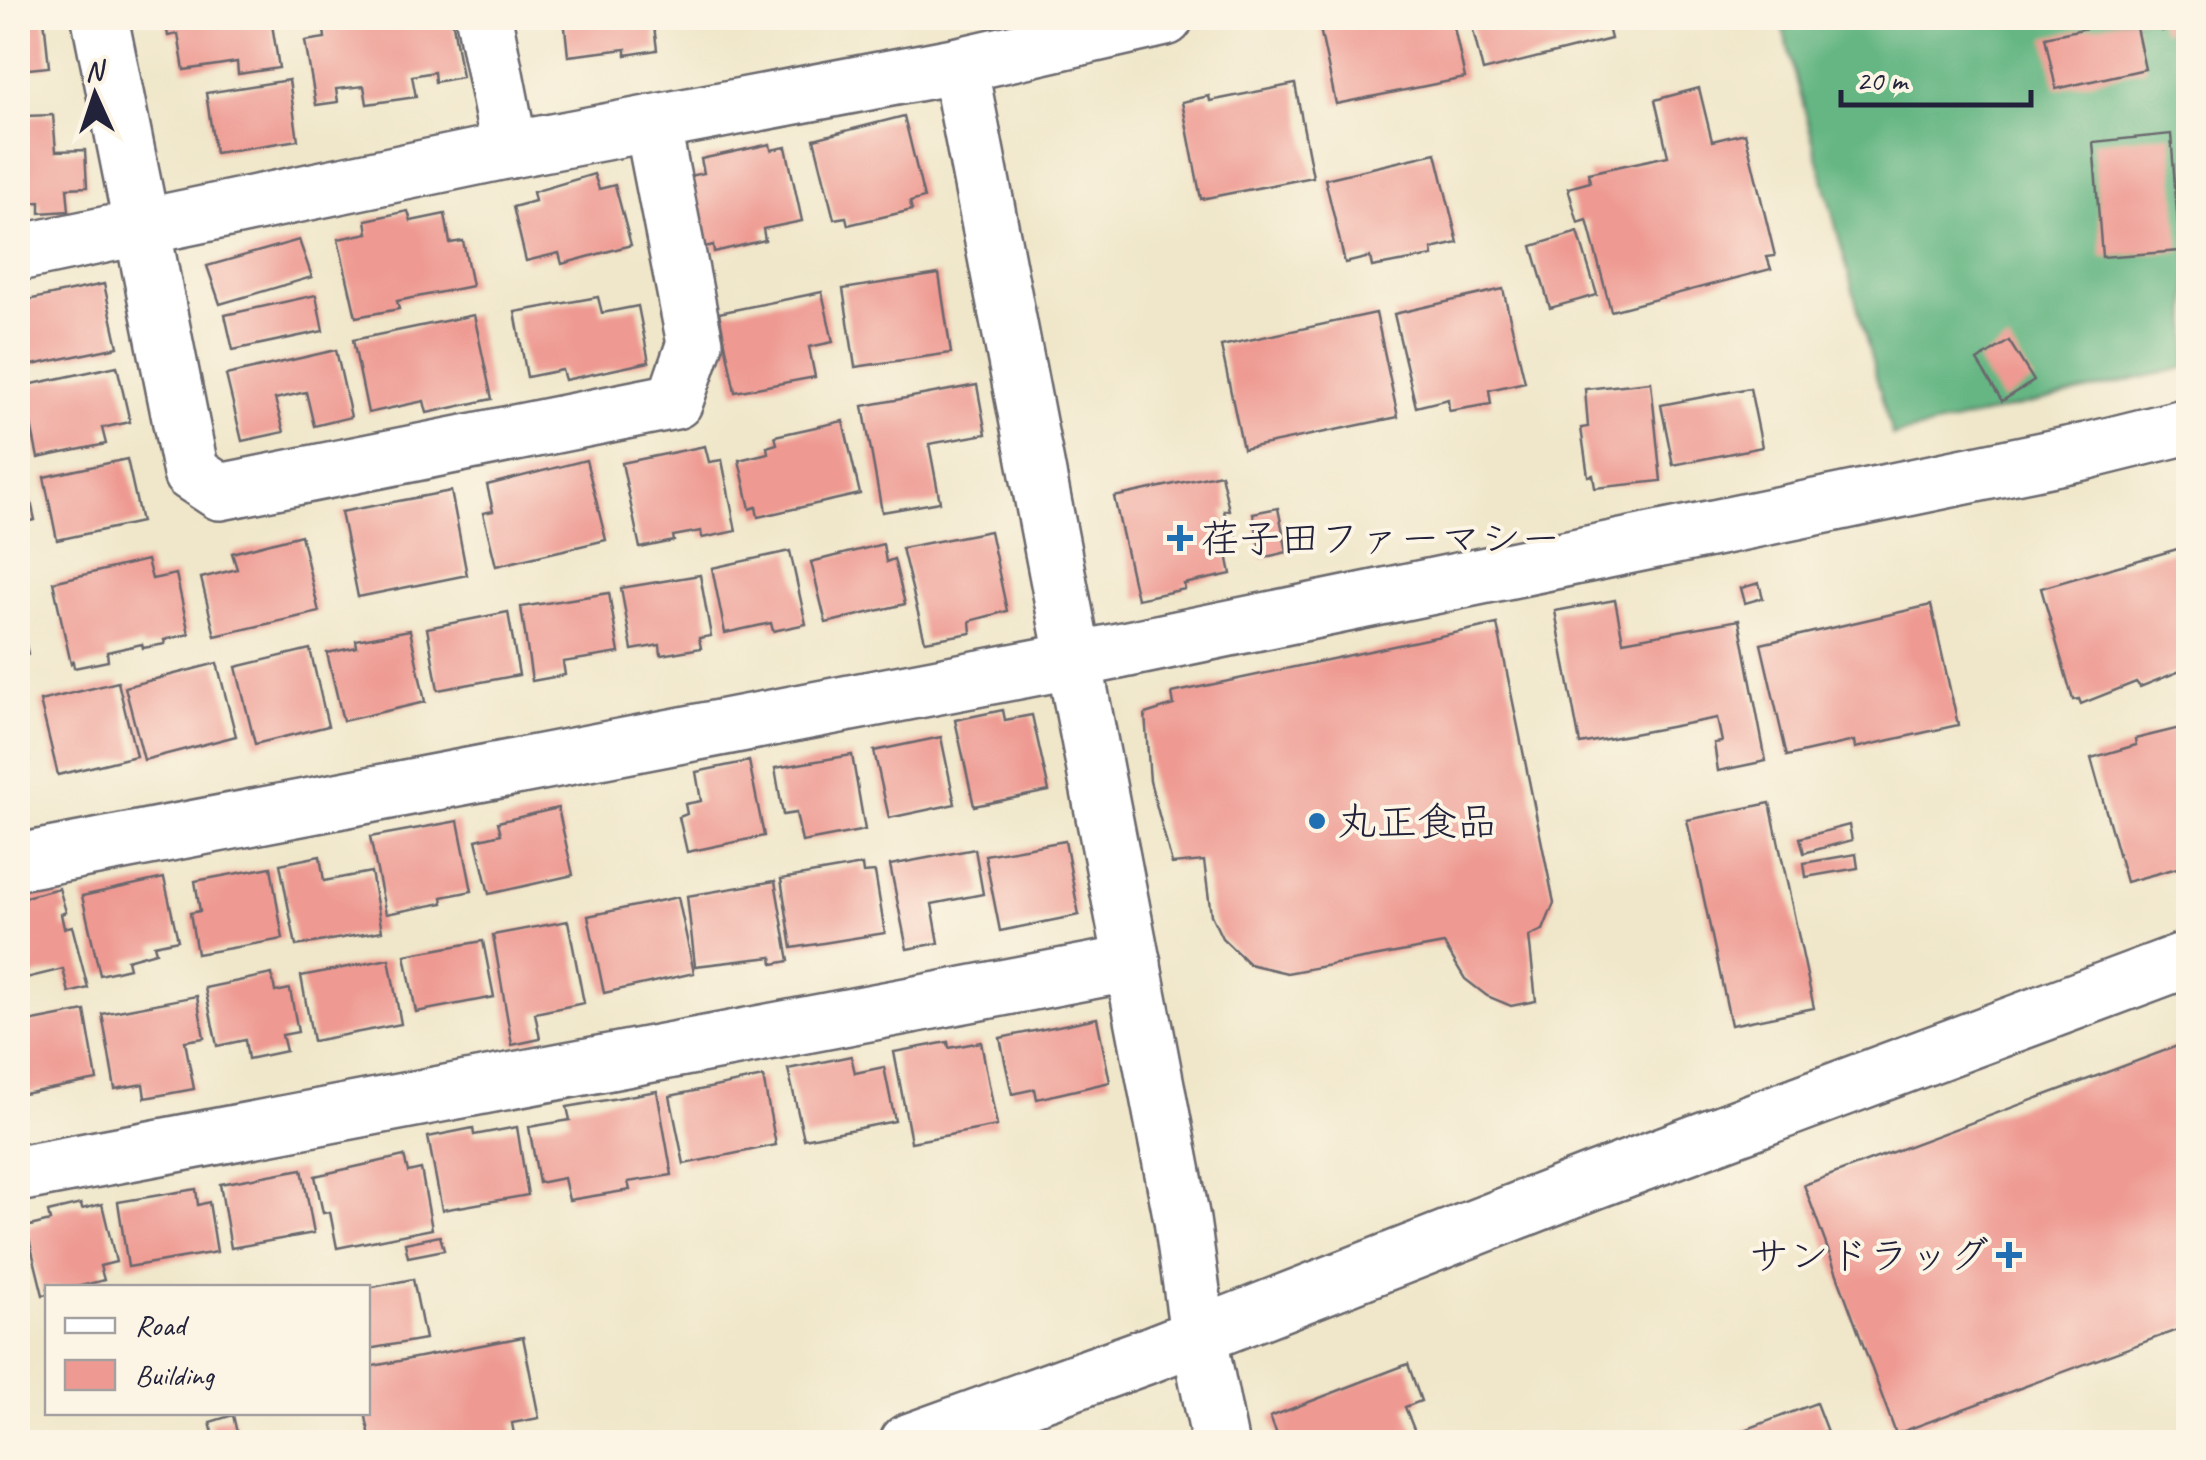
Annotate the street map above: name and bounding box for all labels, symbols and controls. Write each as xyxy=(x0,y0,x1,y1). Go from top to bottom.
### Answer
north arrow xyxy=(45,45,145,145)
scale bar xyxy=(1841,45,2031,107)
text: N xyxy=(84,52,108,88)
text: 20 m xyxy=(1856,61,1909,99)
place label: 荏子田ファーマシー xyxy=(1200,514,1561,564)
marker: 荏子田ファーマシー xyxy=(1169,527,1191,549)
place label: 丸正食品 xyxy=(1337,797,1497,847)
marker: 丸正食品 xyxy=(1306,810,1328,832)
place label: サンドラッグ xyxy=(1749,1231,1989,1281)
marker: サンドラッグ xyxy=(1998,1244,2020,1266)
legend xyxy=(45,1285,370,1415)
text: Road xyxy=(135,1306,189,1344)
text: Building xyxy=(135,1356,215,1394)

